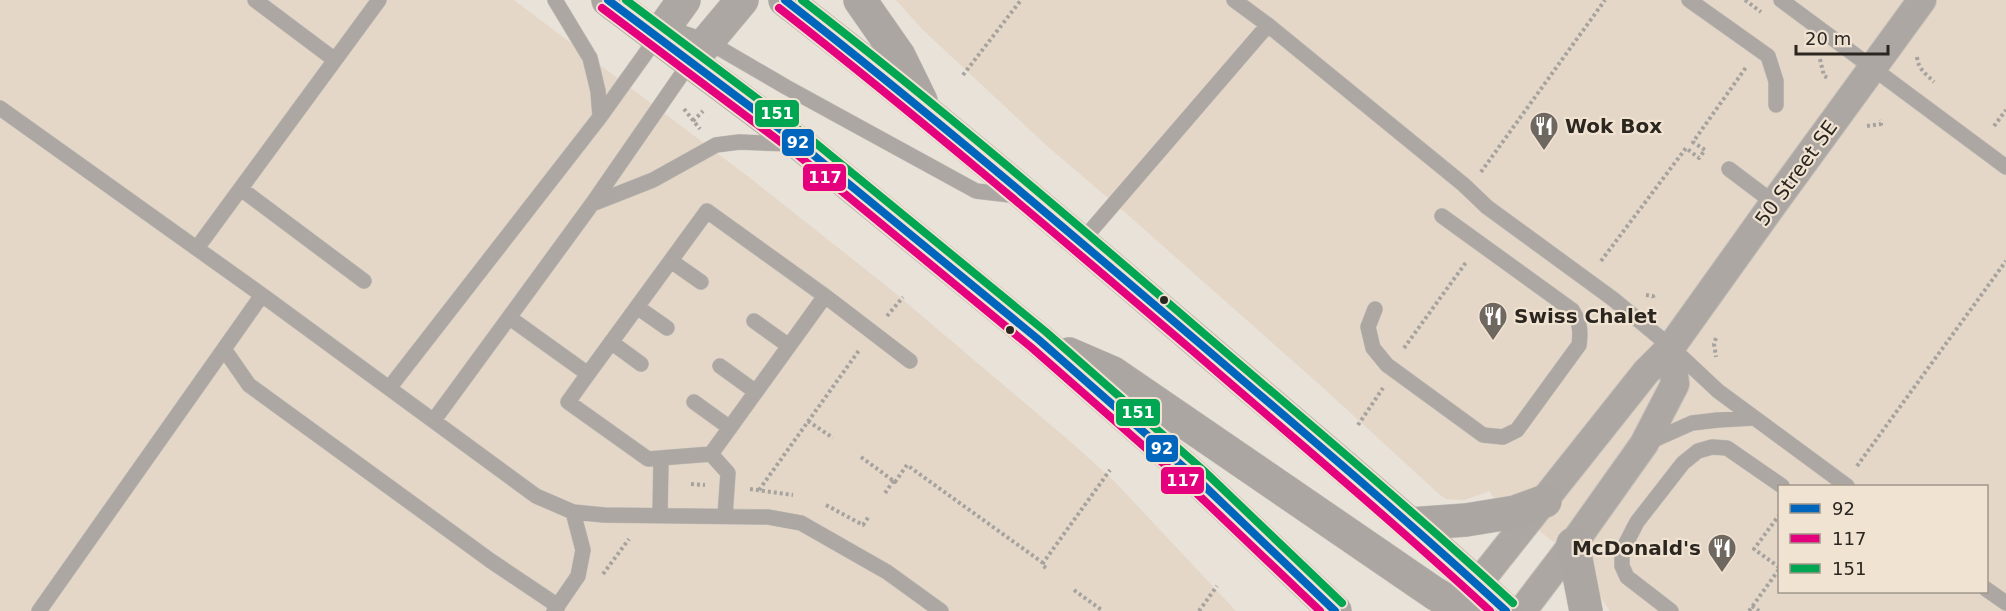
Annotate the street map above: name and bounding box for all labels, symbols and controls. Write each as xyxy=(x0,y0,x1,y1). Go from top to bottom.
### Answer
scale bar xyxy=(1796,18,1888,56)
text: 20 m xyxy=(1805,28,1851,49)
line badge: 151 xyxy=(754,99,800,128)
text: 151 xyxy=(760,104,794,123)
restaurant icon: Wok Box xyxy=(1528,110,1560,152)
place label: Wok Box xyxy=(1565,114,1662,138)
street label: 50 Street SE xyxy=(1750,116,1842,230)
line badge: 92 xyxy=(781,128,815,157)
text: 92 xyxy=(787,133,809,152)
line badge: 117 xyxy=(802,163,847,192)
text: 117 xyxy=(808,168,842,187)
unlabelled marker xyxy=(1158,294,1170,306)
restaurant icon: Swiss Chalet xyxy=(1477,300,1509,342)
place label: Swiss Chalet xyxy=(1514,304,1657,328)
unlabelled marker xyxy=(1004,324,1016,336)
line badge: 151 xyxy=(1115,398,1161,427)
text: 151 xyxy=(1121,403,1155,422)
line badge: 92 xyxy=(1145,434,1179,463)
text: 92 xyxy=(1151,439,1173,458)
line badge: 117 xyxy=(1160,466,1205,495)
text: 117 xyxy=(1166,471,1200,490)
legend xyxy=(1778,485,1988,593)
text: 92 xyxy=(1832,498,1855,519)
text: 117 xyxy=(1832,528,1866,549)
restaurant icon: McDonald's xyxy=(1706,532,1738,574)
place label: McDonald's xyxy=(1572,536,1701,560)
text: 151 xyxy=(1832,558,1866,579)

